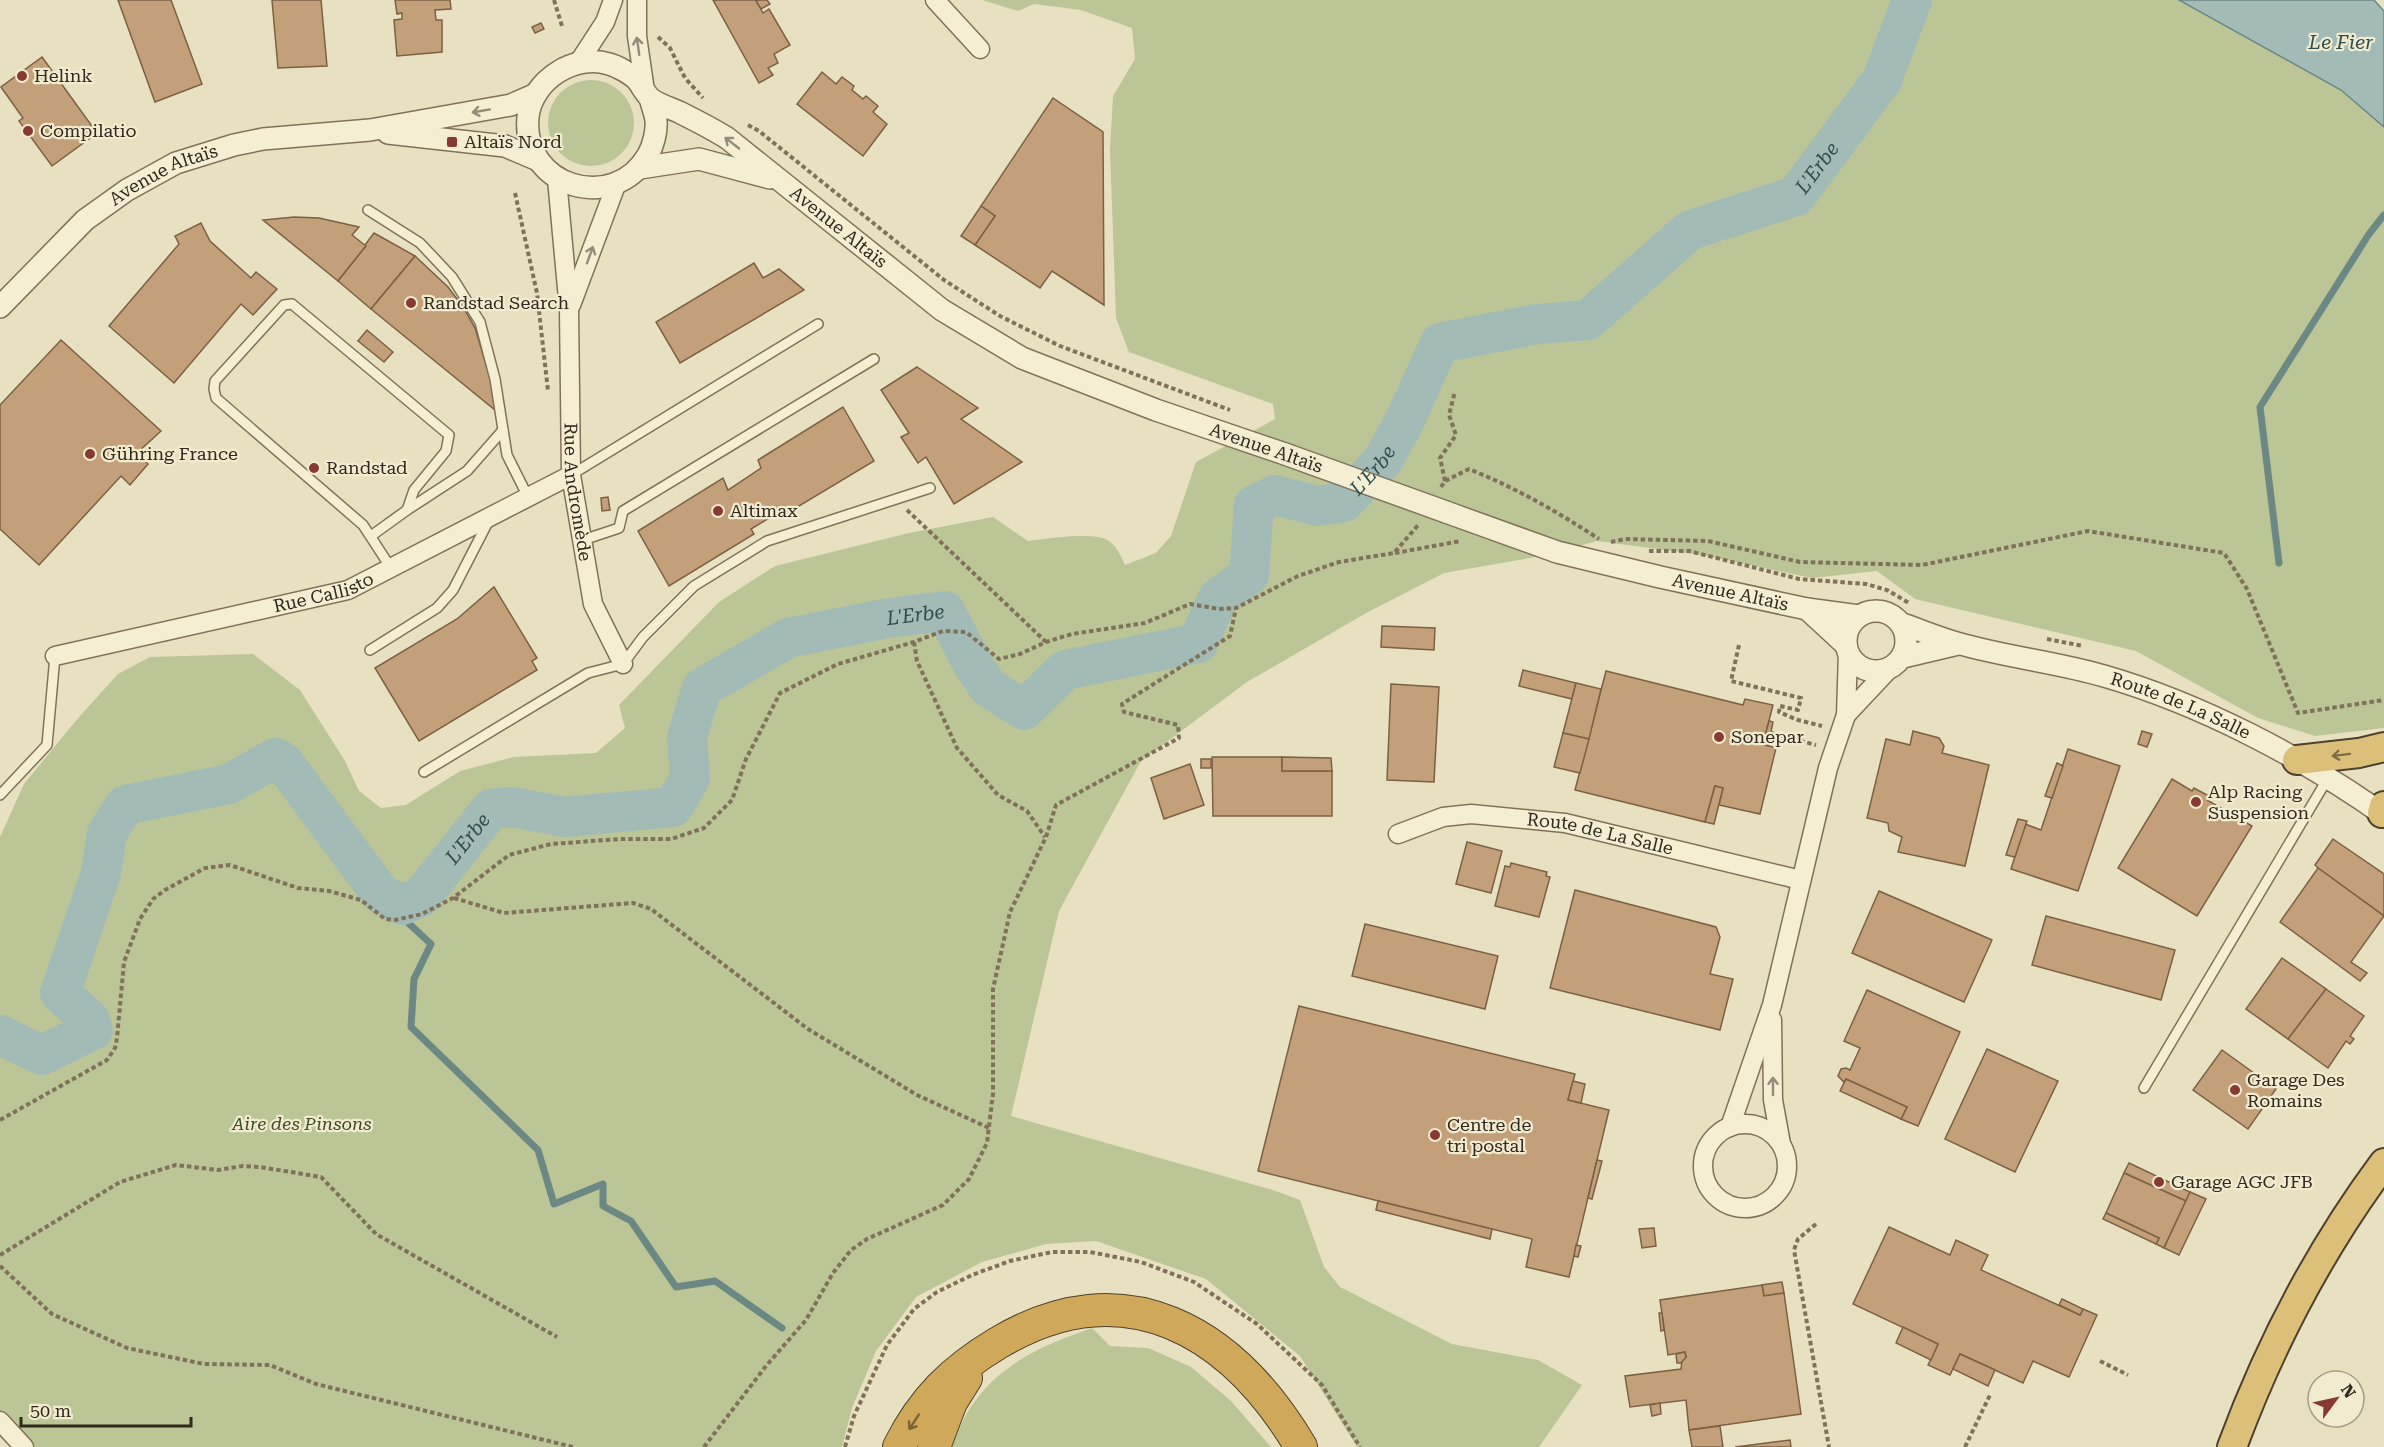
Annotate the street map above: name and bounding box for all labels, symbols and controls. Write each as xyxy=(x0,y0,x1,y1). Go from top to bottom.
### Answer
water label: Le Fier xyxy=(2308,30,2374,54)
one-way arrow xyxy=(633,36,644,56)
place label: Helink xyxy=(34,65,93,86)
marker: Helink xyxy=(15,69,29,83)
one-way arrow xyxy=(471,106,491,117)
place label: Compilatio xyxy=(40,120,137,141)
marker: Compilatio xyxy=(21,124,35,138)
place label: Altaïs Nord xyxy=(464,131,562,152)
marker: Altaïs Nord xyxy=(445,135,459,149)
one-way arrow xyxy=(724,136,740,149)
water label: L'Erbe xyxy=(1789,137,1844,199)
street label: Avenue Altaïs xyxy=(105,140,220,209)
street label: Avenue Altaïs xyxy=(786,182,892,272)
one-way arrow xyxy=(585,246,596,265)
place label: Randstad Search xyxy=(423,292,569,313)
marker: Randstad Search xyxy=(404,296,418,310)
street label: Avenue Altaïs xyxy=(1207,418,1325,477)
street label: Rue Andromède xyxy=(560,422,597,563)
water label: L'Erbe xyxy=(1344,441,1401,501)
place label: Gühring France xyxy=(102,443,238,464)
marker: Gühring France xyxy=(83,447,97,461)
place label: Randstad xyxy=(326,457,408,478)
marker: Randstad xyxy=(307,461,321,475)
place label: Altimax xyxy=(730,500,798,521)
marker: Altimax xyxy=(711,504,725,518)
street label: Rue Callisto xyxy=(271,568,377,616)
street label: Avenue Altaïs xyxy=(1670,569,1791,615)
water label: L'Erbe xyxy=(884,599,946,630)
street label: Route de La Salle xyxy=(2108,668,2254,743)
place label: Sonepar xyxy=(1731,726,1804,747)
marker: Sonepar xyxy=(1712,730,1726,744)
one-way arrow xyxy=(2331,750,2351,761)
place label: Alp Racing Suspension xyxy=(2208,781,2310,823)
marker: Alp Racing Suspension xyxy=(2189,795,2203,809)
water label: L'Erbe xyxy=(440,808,495,869)
street label: Route de La Salle xyxy=(1526,808,1676,859)
place label: Garage Des Romains xyxy=(2247,1069,2345,1111)
one-way arrow xyxy=(1767,1077,1779,1097)
marker: Garage Des Romains xyxy=(2228,1083,2242,1097)
park label: Aire des Pinsons xyxy=(231,1113,372,1134)
place label: Centre de tri postal xyxy=(1447,1114,1531,1156)
marker: Centre de tri postal xyxy=(1428,1128,1442,1142)
place label: Garage AGC JFB xyxy=(2171,1171,2313,1192)
marker: Garage AGC JFB xyxy=(2152,1175,2166,1189)
north arrow xyxy=(2306,1369,2366,1429)
text: N xyxy=(2337,1381,2359,1401)
scale bar xyxy=(21,1390,190,1428)
text: 50 m xyxy=(30,1400,71,1421)
one-way arrow xyxy=(908,1413,920,1430)

